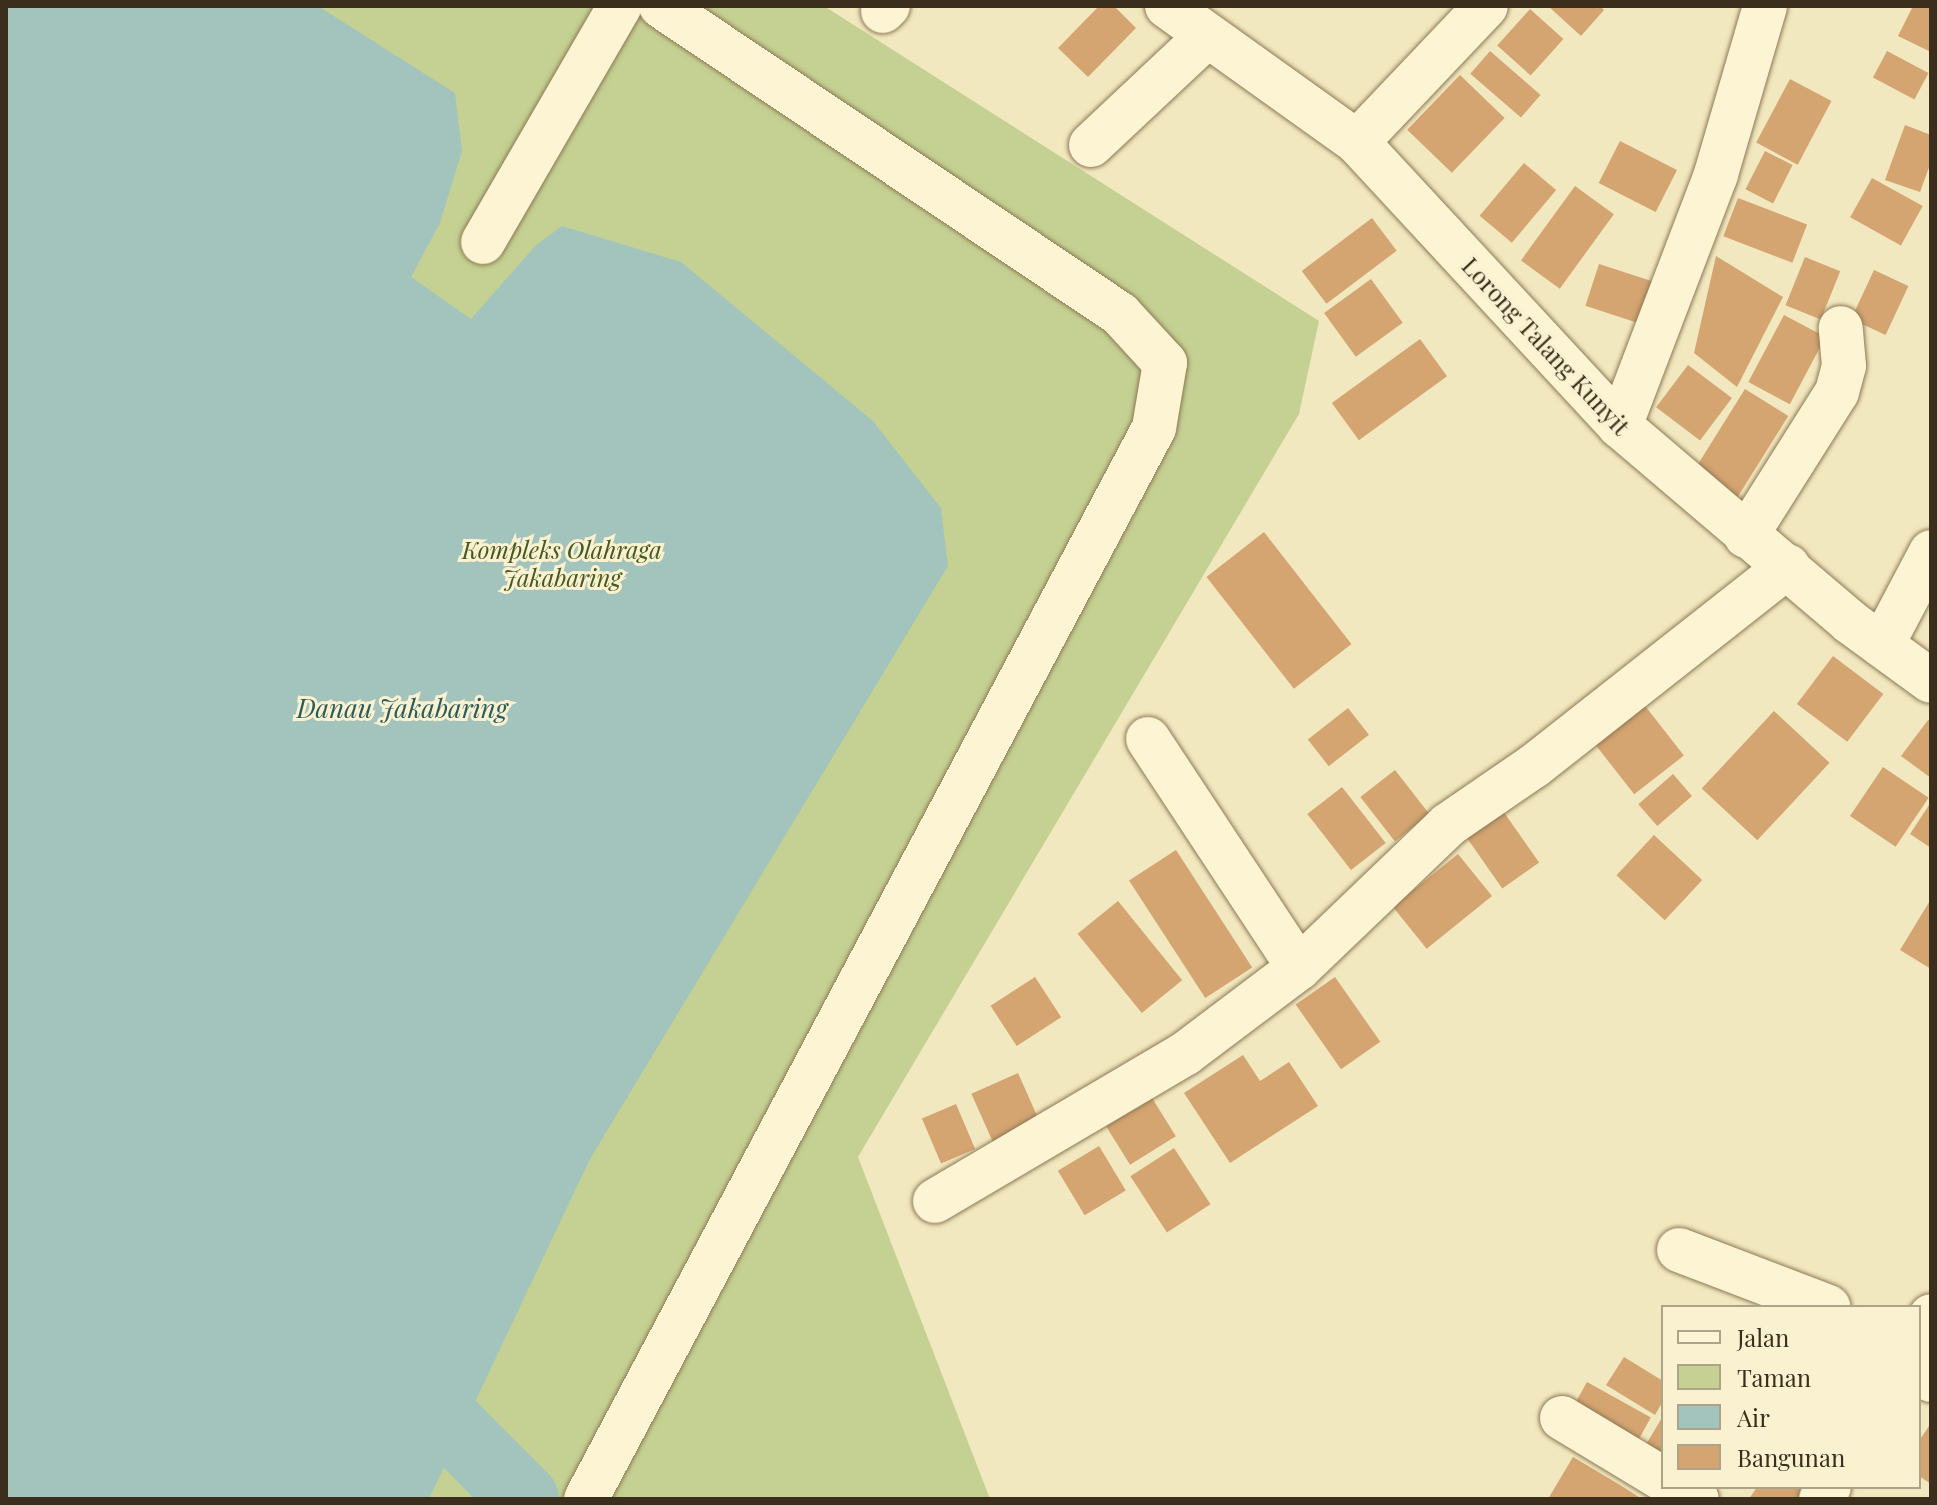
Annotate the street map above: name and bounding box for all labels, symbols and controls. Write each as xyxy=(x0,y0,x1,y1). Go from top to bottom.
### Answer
street label: Lorong Talang Kunyit xyxy=(1456,251,1636,441)
park label: Kompleks Olahraga Jakabaring xyxy=(462,536,662,592)
water label: Danau Jakabaring xyxy=(297,692,507,724)
legend xyxy=(1661,1305,1921,1489)
text: Jalan xyxy=(1737,1321,1789,1353)
text: Taman xyxy=(1737,1361,1811,1393)
text: Air xyxy=(1737,1401,1770,1433)
text: Bangunan xyxy=(1737,1441,1845,1473)

